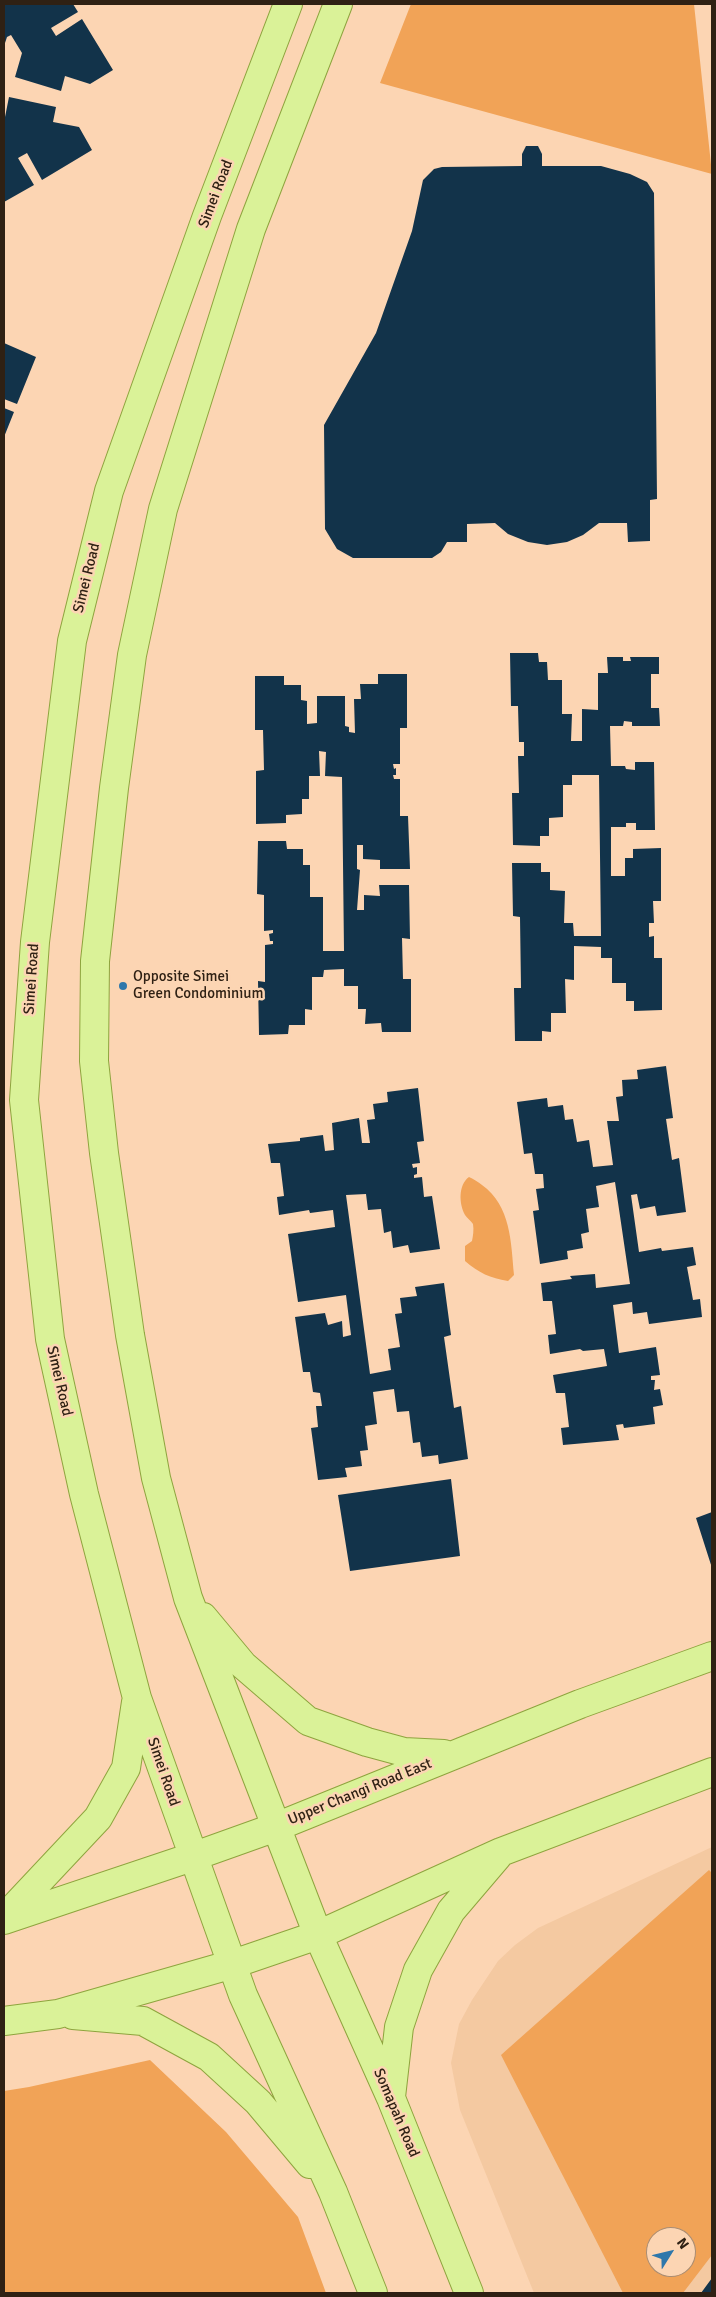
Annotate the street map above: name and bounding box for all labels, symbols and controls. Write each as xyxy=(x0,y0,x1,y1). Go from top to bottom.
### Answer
street label: Simei Road xyxy=(195,157,237,231)
street label: Simei Road xyxy=(70,541,104,615)
street label: Simei Road xyxy=(21,943,43,1015)
place label: Opposite Simei Green Condominium xyxy=(133,968,263,1003)
marker: Opposite Simei Green Condominium xyxy=(117,980,129,992)
street label: Simei Road xyxy=(42,1344,76,1418)
street label: Simei Road xyxy=(143,1735,183,1809)
street label: Upper Changi Road East xyxy=(285,1755,435,1829)
street label: Somapah Road xyxy=(369,2066,423,2160)
north arrow xyxy=(646,2227,696,2277)
text: N xyxy=(673,2235,692,2252)

